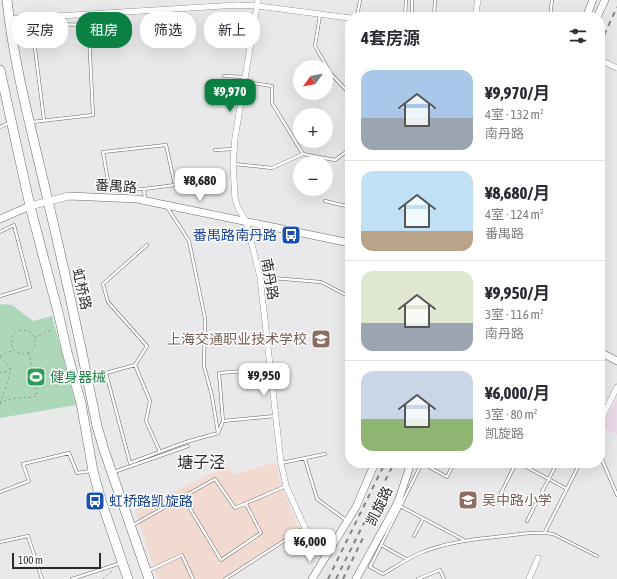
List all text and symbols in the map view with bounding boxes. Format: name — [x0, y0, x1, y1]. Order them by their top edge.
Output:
chip: 买房 — [12, 12, 68, 48]
chip: 租房 — [76, 12, 132, 48]
chip: 筛选 — [140, 12, 196, 48]
chip: 新上 — [204, 12, 260, 48]
icon: filters — [567, 25, 589, 47]
text: 4套房源 — [361, 28, 420, 48]
north arrow — [293, 60, 333, 100]
map controls — [293, 60, 333, 196]
pin: ¥9,970 — [197, 79, 263, 113]
text: ¥9,970/月 — [485, 83, 550, 103]
text: ¥9,970 — [214, 84, 246, 99]
icon: home — [393, 86, 441, 134]
text: 4室 · 132 m² — [485, 107, 544, 122]
button: + — [293, 108, 333, 148]
text: 南丹路 — [485, 126, 524, 141]
button: − — [293, 156, 333, 196]
pin: ¥8,680 — [167, 168, 233, 202]
text: ¥8,680 — [184, 173, 216, 188]
street label: 番禺路 — [94, 177, 138, 195]
text: ¥8,680/月 — [485, 183, 550, 203]
icon: home — [393, 187, 441, 235]
text: 4室 · 124 m² — [485, 207, 544, 222]
bus stop icon: 番禺路南丹路 — [280, 224, 302, 246]
text: 番禺路 — [485, 226, 524, 241]
place label: 番禺路南丹路 — [193, 227, 277, 243]
street label: 南丹路 — [258, 257, 282, 301]
street label: 虹桥路 — [69, 267, 95, 311]
text: ¥9,950/月 — [485, 283, 550, 303]
icon: home — [393, 287, 441, 335]
text: 3室 · 116 m² — [485, 307, 544, 322]
text: 南丹路 — [485, 326, 524, 341]
school or university icon: 上海交通职业技术学校 — [310, 328, 332, 350]
place label: 上海交通职业技术学校 — [167, 331, 307, 347]
pin: ¥9,950 — [231, 363, 297, 397]
sports icon: 健身器械 — [25, 366, 47, 388]
text: ¥9,950 — [248, 368, 280, 383]
place label: 健身器械 — [50, 369, 106, 385]
text: ¥6,000/月 — [485, 383, 550, 403]
icon: home — [393, 387, 441, 435]
text: 3室 · 80 m² — [485, 407, 537, 422]
text: 凯旋路 — [485, 426, 524, 441]
district label: 塘子泾 — [177, 453, 225, 471]
street label: 凯旋路 — [363, 484, 395, 528]
school or university icon: 吴中路小学 — [457, 489, 479, 511]
bus stop icon: 虹桥路凯旋路 — [84, 490, 106, 512]
place label: 吴中路小学 — [482, 492, 552, 508]
place label: 虹桥路凯旋路 — [109, 493, 193, 509]
pin: ¥6,000 — [277, 529, 343, 563]
text: ¥6,000 — [294, 534, 326, 549]
scale bar — [12, 551, 101, 570]
text: 100 m — [18, 554, 43, 566]

